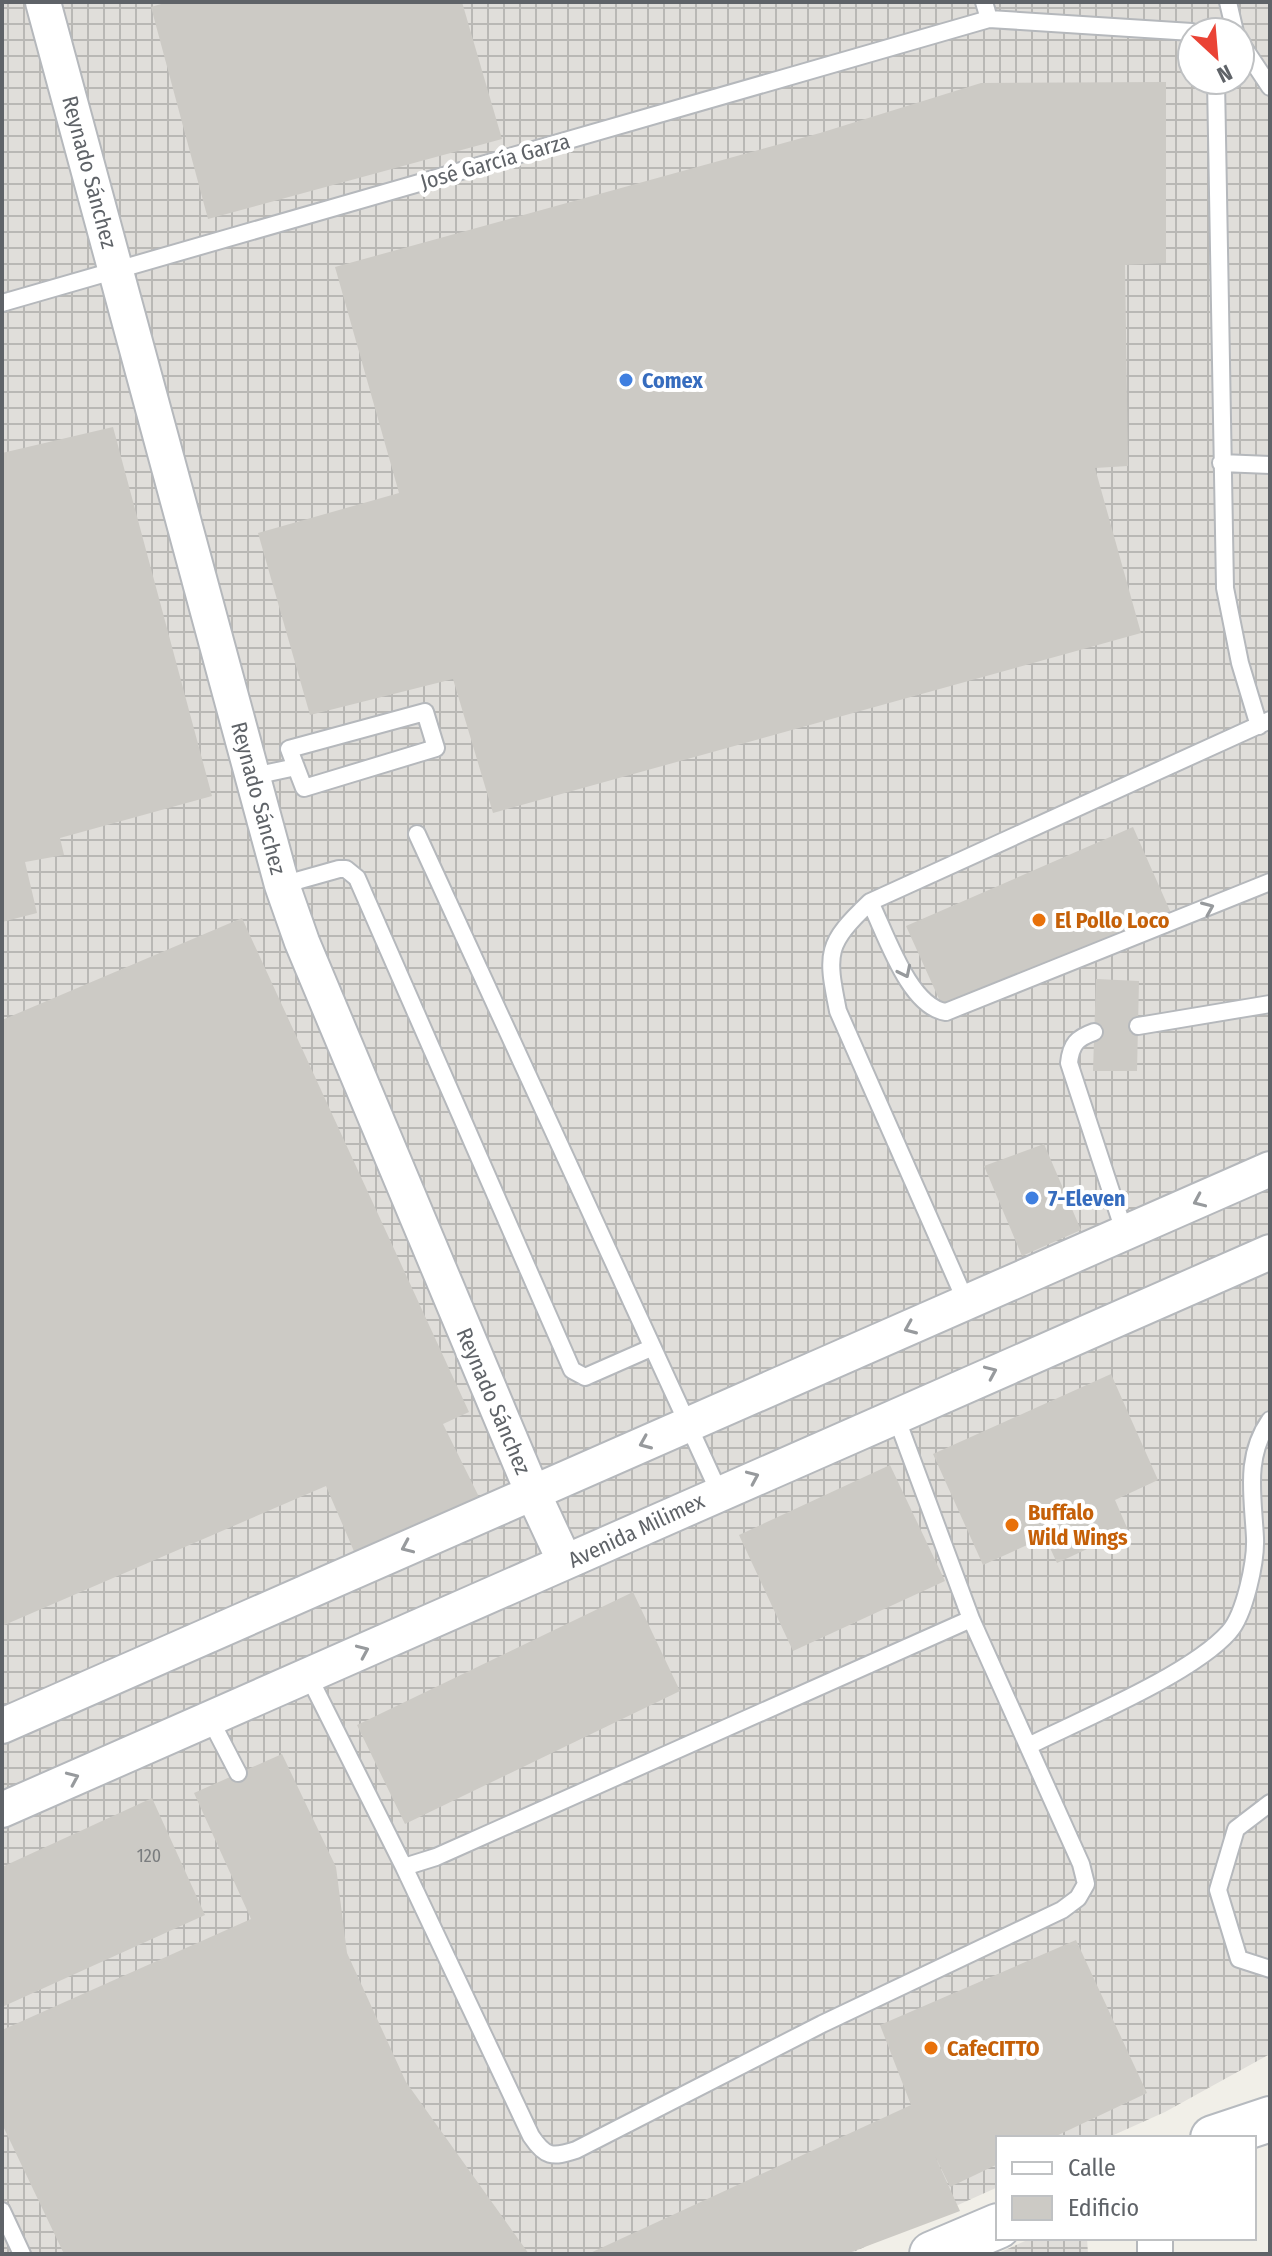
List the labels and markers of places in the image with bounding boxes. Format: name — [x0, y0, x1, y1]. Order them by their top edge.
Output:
place label: Comex — [642, 367, 703, 394]
marker: Comex — [617, 371, 635, 389]
place label: El Pollo Loco — [1055, 907, 1170, 934]
marker: El Pollo Loco — [1030, 911, 1048, 929]
place label: 7-Eleven — [1048, 1185, 1126, 1212]
marker: 7-Eleven — [1023, 1189, 1041, 1207]
place label: Buffalo Wild Wings — [1028, 1499, 1128, 1551]
marker: Buffalo Wild Wings — [1003, 1516, 1021, 1534]
place label: CafeCITTO — [947, 2035, 1040, 2062]
marker: CafeCITTO — [922, 2039, 940, 2057]

